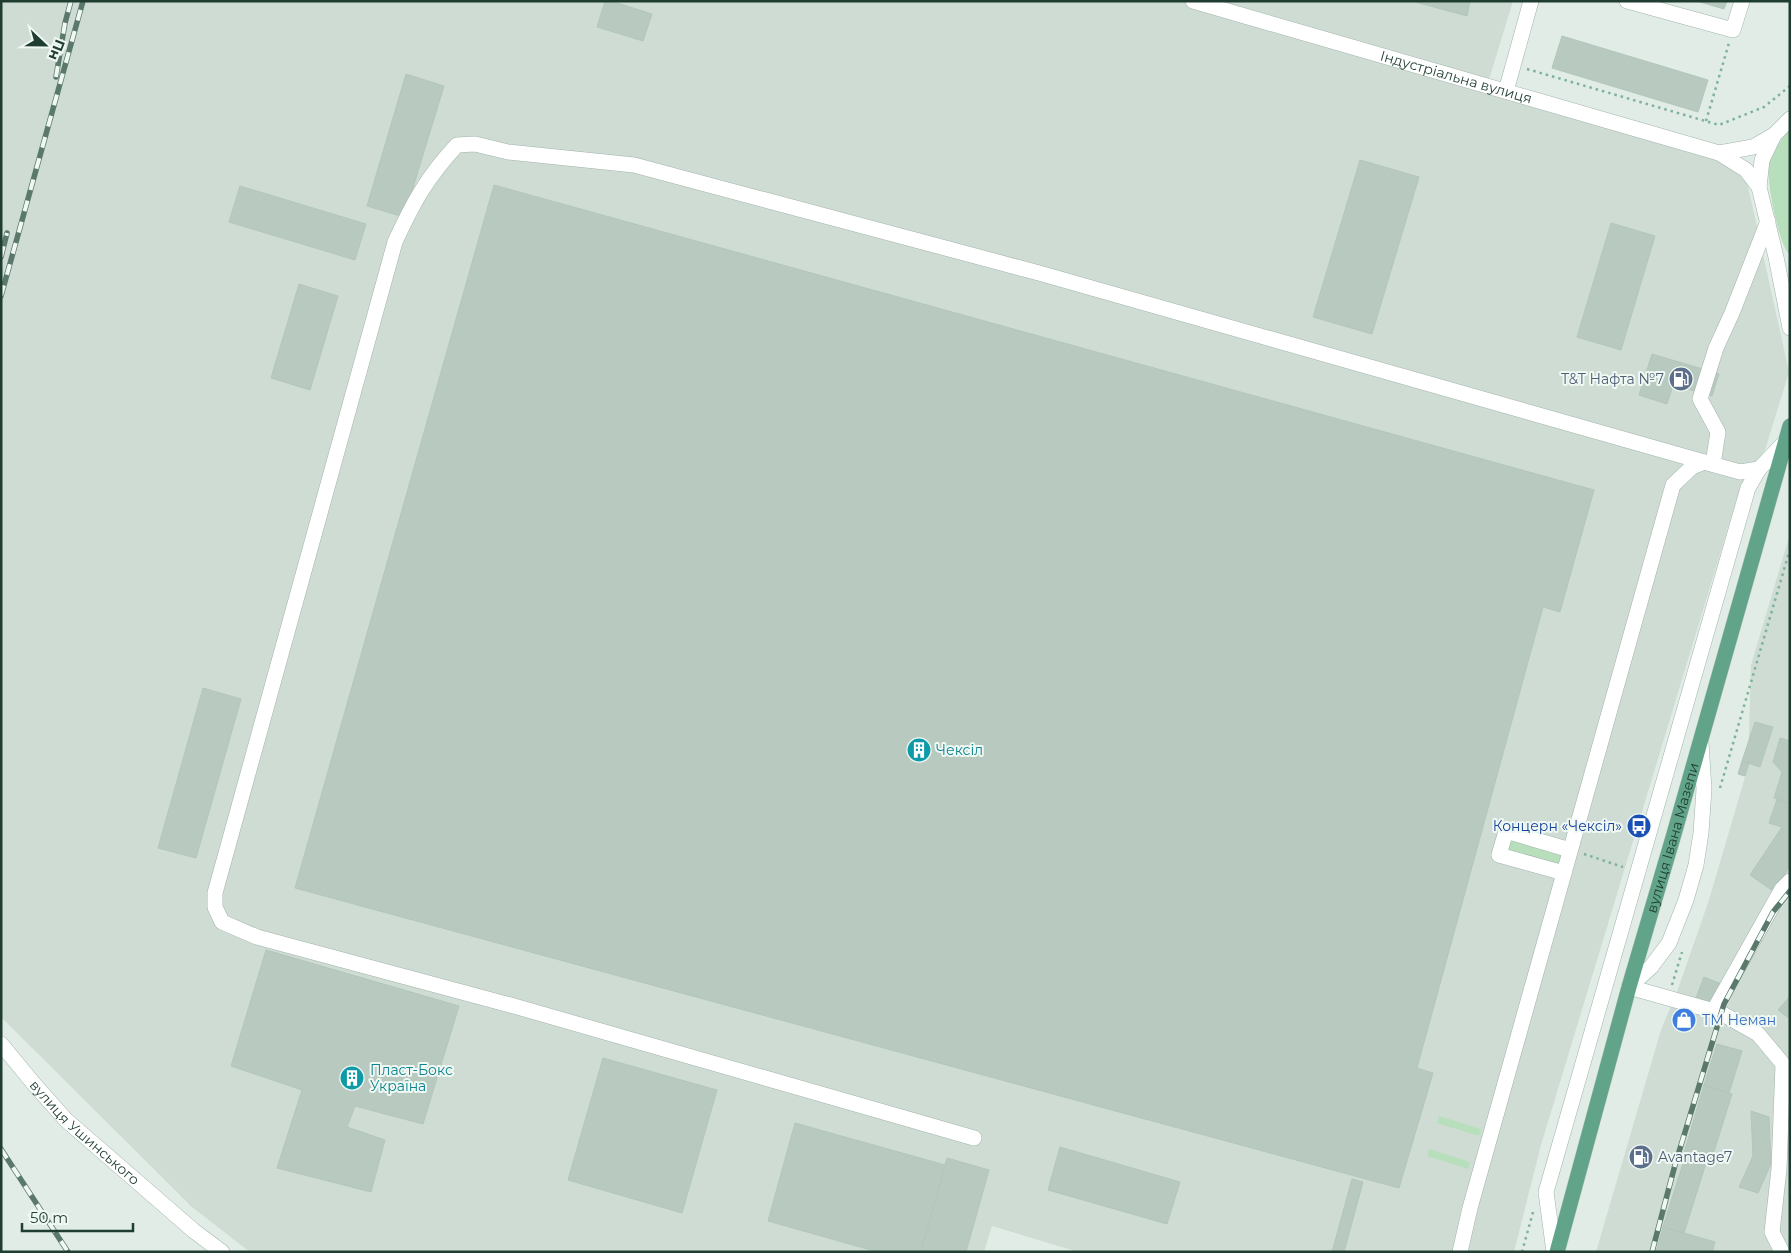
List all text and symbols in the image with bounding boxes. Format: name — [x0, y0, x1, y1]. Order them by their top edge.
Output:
north arrow — [20, 20, 70, 70]
text: Пн — [45, 37, 69, 63]
street label: Індустріальна вулиця — [1378, 47, 1534, 108]
fuel station icon: Т&Т Нафта №7 — [1668, 366, 1694, 392]
place label: Т&Т Нафта №7 — [1561, 370, 1664, 388]
building icon: Чексіл — [906, 737, 932, 763]
place label: Чексіл — [936, 741, 983, 759]
street label: вулиця Івана Мазепи — [1642, 761, 1703, 915]
bus stop icon: Концерн «Чексіл» — [1626, 813, 1652, 839]
place label: Концерн «Чексіл» — [1493, 817, 1622, 835]
shop icon: ТМ Неман — [1671, 1007, 1697, 1033]
place label: ТМ Неман — [1702, 1011, 1776, 1029]
place label: Пласт-Бокс Україна — [370, 1061, 453, 1095]
building icon: Пласт-Бокс Україна — [339, 1065, 365, 1091]
street label: вулиця Ушинського — [26, 1076, 143, 1189]
fuel station icon: Avantage7 — [1628, 1144, 1654, 1170]
place label: Avantage7 — [1658, 1148, 1732, 1166]
scale bar — [22, 1200, 134, 1232]
text: 50 m — [30, 1208, 68, 1227]

